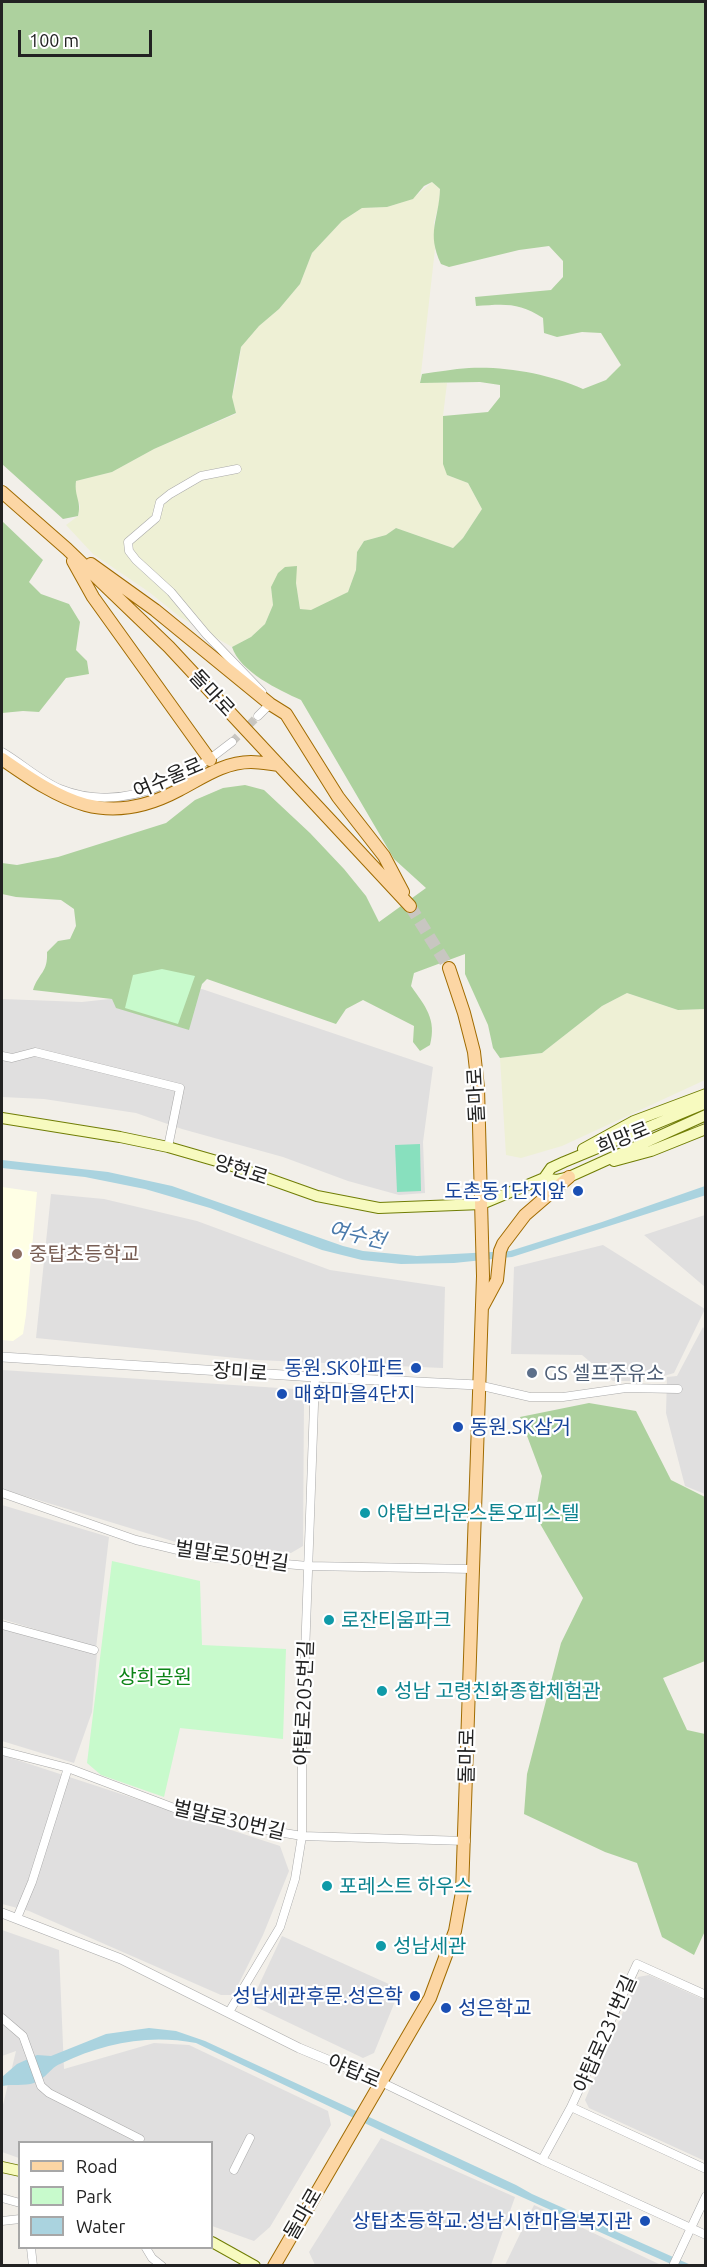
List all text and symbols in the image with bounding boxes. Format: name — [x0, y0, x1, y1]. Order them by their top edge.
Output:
scale bar — [21, 18, 154, 56]
text: 100 m — [29, 30, 79, 50]
street label: 돌마로 — [184, 665, 240, 721]
street label: 여수울로 — [129, 753, 207, 803]
street label: 돌마로 — [463, 1067, 489, 1123]
street label: 희망로 — [593, 1117, 653, 1159]
street label: 양현로 — [211, 1150, 271, 1190]
place label: 도촌동1단지앞 — [444, 1179, 566, 1203]
marker: 도촌동1단지앞 — [571, 1184, 585, 1198]
water label: 여수천 — [326, 1216, 388, 1254]
place label: 중탑초등학교 — [29, 1242, 139, 1266]
marker: 중탑초등학교 — [10, 1247, 24, 1261]
place label: 동원.SK아파트 — [284, 1356, 404, 1380]
street label: 장미로 — [212, 1358, 268, 1386]
marker: 동원.SK아파트 — [409, 1361, 423, 1375]
place label: GS 셀프주유소 — [544, 1361, 664, 1385]
marker: GS 셀프주유소 — [525, 1366, 539, 1380]
place label: 매화마을4단지 — [294, 1382, 416, 1406]
marker: 매화마을4단지 — [275, 1387, 289, 1401]
place label: 동원.SK삼거 — [470, 1415, 571, 1439]
marker: 동원.SK삼거 — [451, 1420, 465, 1434]
place label: 야탑브라운스톤오피스텔 — [377, 1501, 579, 1525]
marker: 야탑브라운스톤오피스텔 — [358, 1506, 372, 1520]
street label: 벌말로50번길 — [174, 1536, 290, 1576]
place label: 로잔티움파크 — [341, 1608, 451, 1632]
marker: 로잔티움파크 — [322, 1613, 336, 1627]
street label: 야탑로205번길 — [290, 1640, 318, 1766]
park label: 상희공원 — [118, 1665, 192, 1689]
place label: 성남 고령친화종합체험관 — [394, 1679, 601, 1703]
marker: 성남 고령친화종합체험관 — [375, 1684, 389, 1698]
street label: 돌마로 — [455, 1728, 479, 1784]
street label: 벌말로30번길 — [170, 1795, 288, 1845]
place label: 포레스트 하우스 — [339, 1874, 472, 1898]
marker: 포레스트 하우스 — [320, 1879, 334, 1893]
place label: 성남세관 — [393, 1934, 467, 1958]
marker: 성남세관 — [374, 1939, 388, 1953]
street label: 야탑로231번길 — [568, 1972, 642, 2096]
place label: 성남세관후문.성은학 — [232, 1984, 403, 2008]
marker: 성남세관후문.성은학 — [408, 1989, 422, 2003]
place label: 성은학교 — [458, 1996, 532, 2020]
marker: 성은학교 — [439, 2001, 453, 2015]
street label: 야탑로 — [324, 2049, 384, 2093]
legend — [18, 2141, 213, 2249]
text: Road — [76, 2156, 118, 2176]
street label: 돌마로 — [279, 2184, 327, 2244]
text: Park — [76, 2186, 112, 2206]
place label: 상탑초등학교.성남시한마음복지관 — [352, 2209, 633, 2233]
marker: 상탑초등학교.성남시한마음복지관 — [638, 2214, 652, 2228]
text: Water — [76, 2216, 125, 2236]

